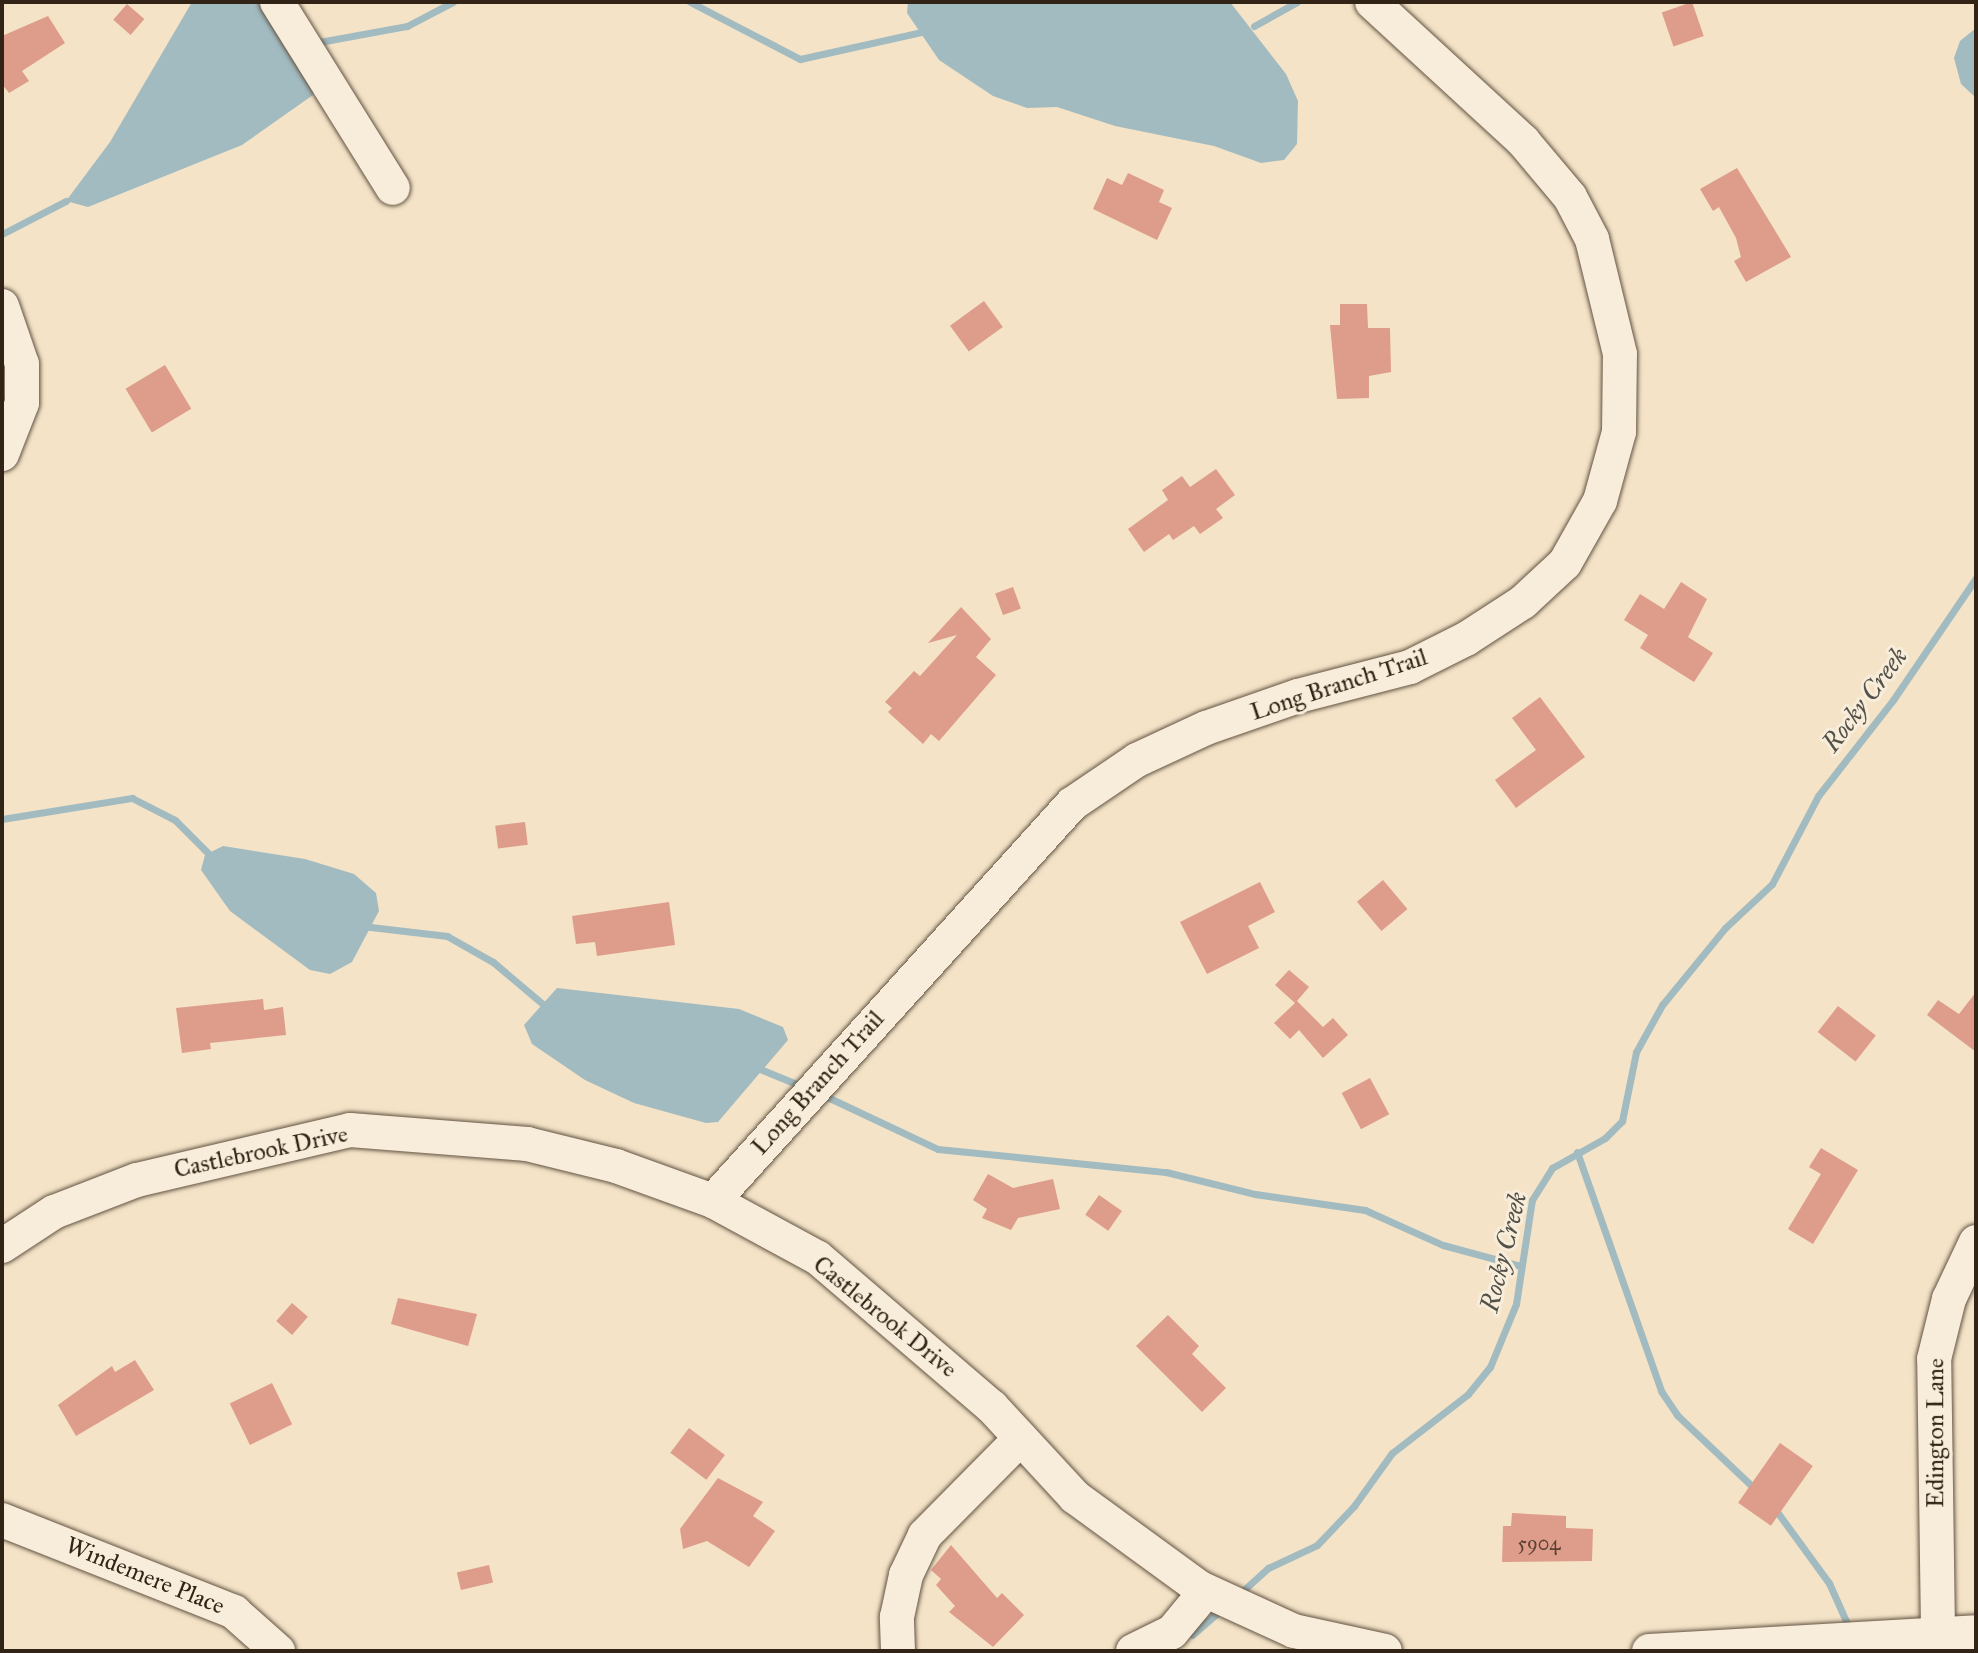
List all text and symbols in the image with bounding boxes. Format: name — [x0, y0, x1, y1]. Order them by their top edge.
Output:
water label: Rocky Creek — [1816, 642, 1914, 758]
street label: Long Branch Trail — [1247, 643, 1431, 727]
street label: Long Branch Trail — [746, 1005, 890, 1161]
street label: Castlebrook Drive — [172, 1120, 350, 1184]
water label: Rocky Creek — [1474, 1189, 1534, 1315]
street label: Castlebrook Drive — [807, 1250, 963, 1384]
street label: Edington Lane — [1922, 1358, 1950, 1508]
street label: Windemere Place — [61, 1531, 229, 1621]
house number: 5904 — [1518, 1531, 1560, 1555]

